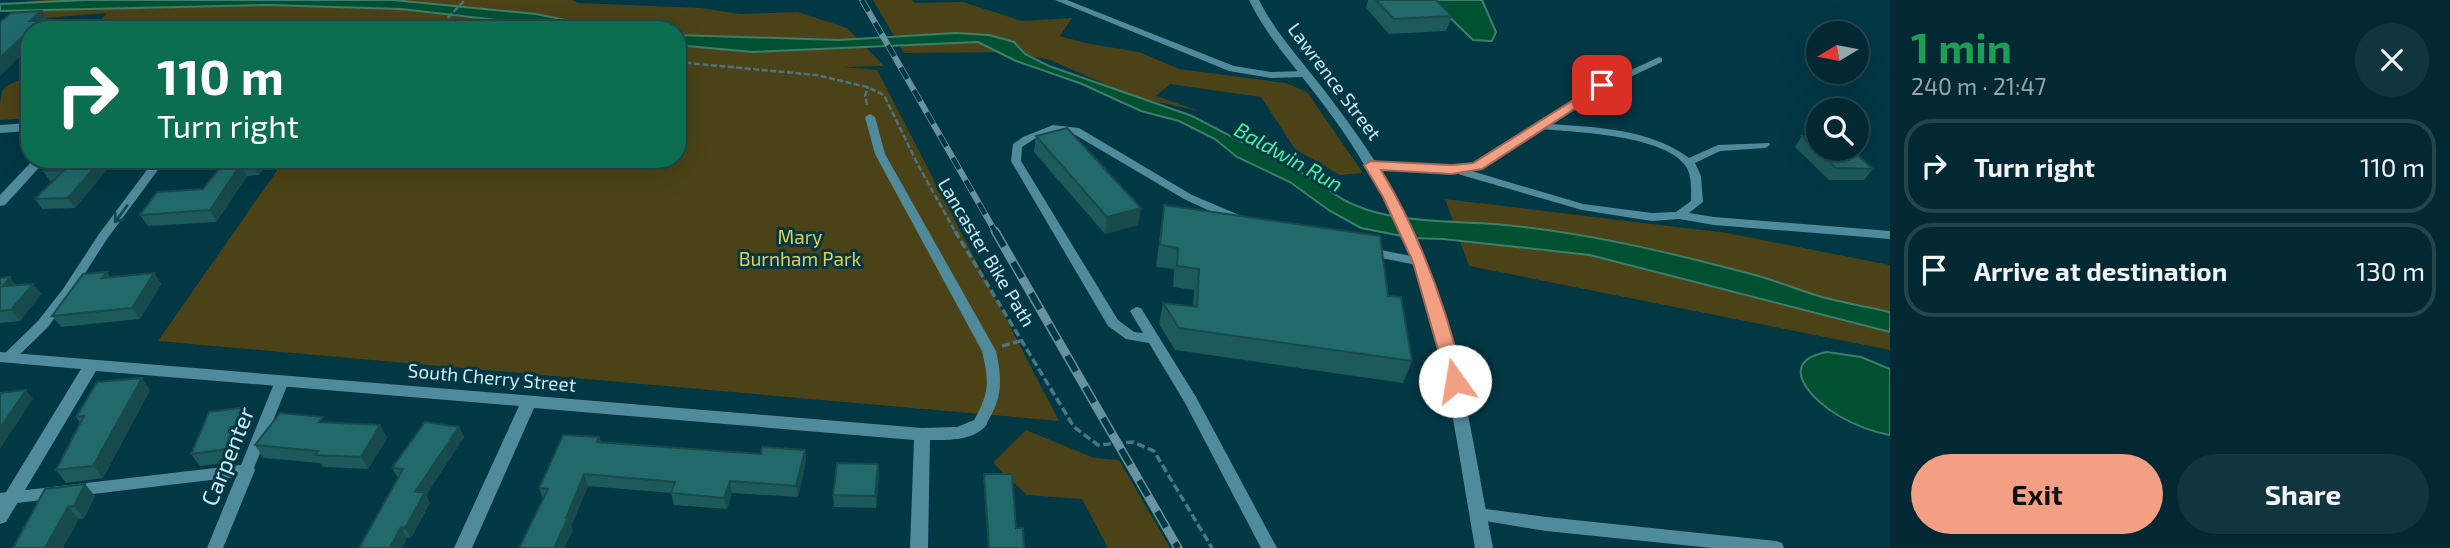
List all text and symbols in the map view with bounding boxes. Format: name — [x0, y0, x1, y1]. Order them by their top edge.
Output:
street label: Lawrence Street — [1283, 18, 1387, 144]
north arrow — [1806, 21, 1869, 84]
map controls — [1806, 21, 1869, 161]
text: 1 min — [1911, 21, 2012, 71]
button: close — [2355, 23, 2429, 97]
text: 110 m — [157, 46, 284, 105]
icon: right — [42, 49, 133, 140]
pin — [1572, 55, 1632, 115]
icon: arrive — [1583, 66, 1621, 104]
text: 240 m · 21:47 — [1911, 72, 2046, 100]
button: search — [1806, 98, 1869, 161]
text: Turn right — [157, 106, 299, 144]
water label: Baldwin Run — [1230, 116, 1348, 196]
icon: right — [1915, 147, 1953, 185]
text: Turn right — [1974, 151, 2095, 182]
text: 110 m — [2360, 151, 2425, 182]
street label: Lancaster Bike Path — [933, 173, 1041, 331]
one-way arrow — [113, 204, 128, 223]
park label: Mary Burnham Park — [739, 225, 862, 270]
icon: arrive — [1915, 251, 1953, 289]
text: Arrive at destination — [1974, 255, 2227, 286]
text: 130 m — [2356, 255, 2425, 286]
position arrow — [1418, 344, 1492, 418]
street label: South Cherry Street — [407, 358, 577, 396]
street label: Carpenter — [194, 402, 260, 510]
button: Exit — [1911, 454, 2163, 534]
button: Share — [2177, 454, 2429, 534]

